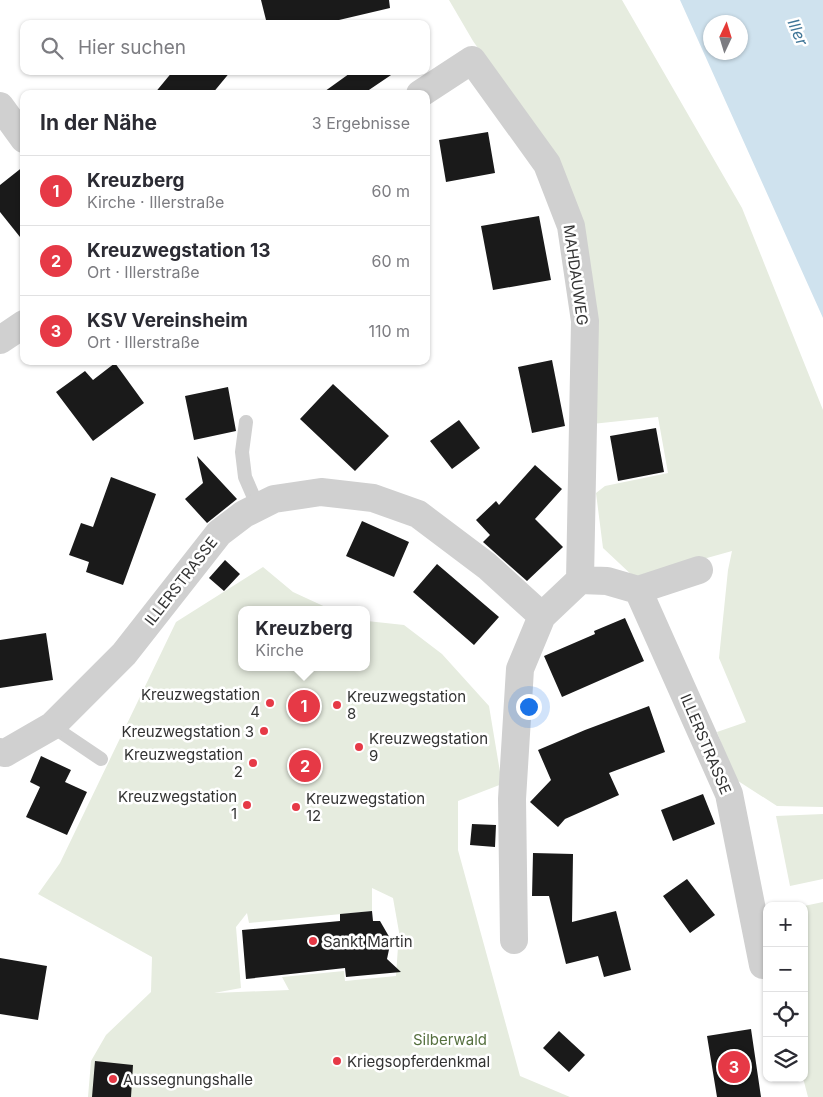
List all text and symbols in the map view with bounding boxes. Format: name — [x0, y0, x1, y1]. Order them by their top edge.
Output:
north arrow — [703, 15, 748, 60]
water label: Iller — [783, 16, 813, 49]
search box — [20, 20, 430, 75]
icon: search — [38, 34, 66, 62]
text: Hier suchen — [78, 36, 186, 59]
text: In der Nähe — [40, 110, 157, 135]
text: 3 Ergebnisse — [312, 113, 410, 133]
text: Kreuzberg — [87, 169, 185, 192]
text: 1 — [53, 181, 59, 201]
text: 60 m — [371, 181, 410, 201]
text: Kirche · Illerstraße — [87, 192, 224, 212]
street label: MAHDAUWEG — [560, 223, 592, 327]
text: Kreuzwegstation 13 — [87, 239, 270, 262]
text: 2 — [51, 251, 61, 271]
text: 60 m — [371, 251, 410, 271]
text: Ort · Illerstraße — [87, 262, 200, 282]
text: KSV Vereinsheim — [87, 309, 248, 332]
text: 3 — [51, 321, 61, 341]
text: 110 m — [368, 321, 410, 341]
text: Ort · Illerstraße — [87, 332, 200, 352]
street label: ILLERSTRASSE — [141, 533, 221, 629]
popup — [238, 606, 370, 671]
text: Kreuzberg — [255, 617, 353, 640]
text: Kirche — [255, 640, 304, 660]
place label: Kreuzwegstation 4 — [141, 685, 260, 721]
pin: 1 — [288, 687, 320, 725]
place label: Kreuzwegstation 8 — [347, 687, 466, 723]
street label: ILLERSTRASSE — [676, 691, 736, 797]
your location — [516, 694, 542, 720]
marker: Kreuzwegstation 4 — [264, 697, 276, 709]
marker: Kreuzwegstation 8 — [331, 699, 343, 711]
place label: Kreuzwegstation 3 — [121, 722, 254, 741]
marker: Kreuzwegstation 3 — [258, 725, 270, 737]
place label: Kreuzwegstation 9 — [369, 729, 488, 765]
marker: Kreuzwegstation 9 — [353, 741, 365, 753]
place label: Kreuzwegstation 2 — [124, 745, 243, 781]
pin: 2 — [289, 747, 321, 785]
marker: Kreuzwegstation 2 — [247, 757, 259, 769]
place label: Kreuzwegstation 1 — [118, 787, 237, 823]
place label: Kreuzwegstation 12 — [306, 789, 425, 825]
marker: Kreuzwegstation 1 — [241, 799, 253, 811]
marker: Kreuzwegstation 12 — [290, 801, 302, 813]
map controls — [763, 902, 808, 1082]
button: + — [763, 902, 808, 947]
place label: Sankt Martin — [323, 932, 413, 951]
marker: Sankt Martin — [307, 935, 319, 947]
button: − — [763, 947, 808, 992]
button: locate — [763, 992, 808, 1037]
park label: Silberwald — [413, 1030, 487, 1049]
button: layers — [763, 1037, 808, 1082]
pin: 3 — [718, 1048, 750, 1086]
place label: Kriegsopferdenkmal — [347, 1052, 490, 1071]
marker: Kriegsopferdenkmal — [331, 1055, 343, 1067]
place label: Aussegnungshalle — [123, 1070, 253, 1089]
marker: Aussegnungshalle — [107, 1073, 119, 1085]

